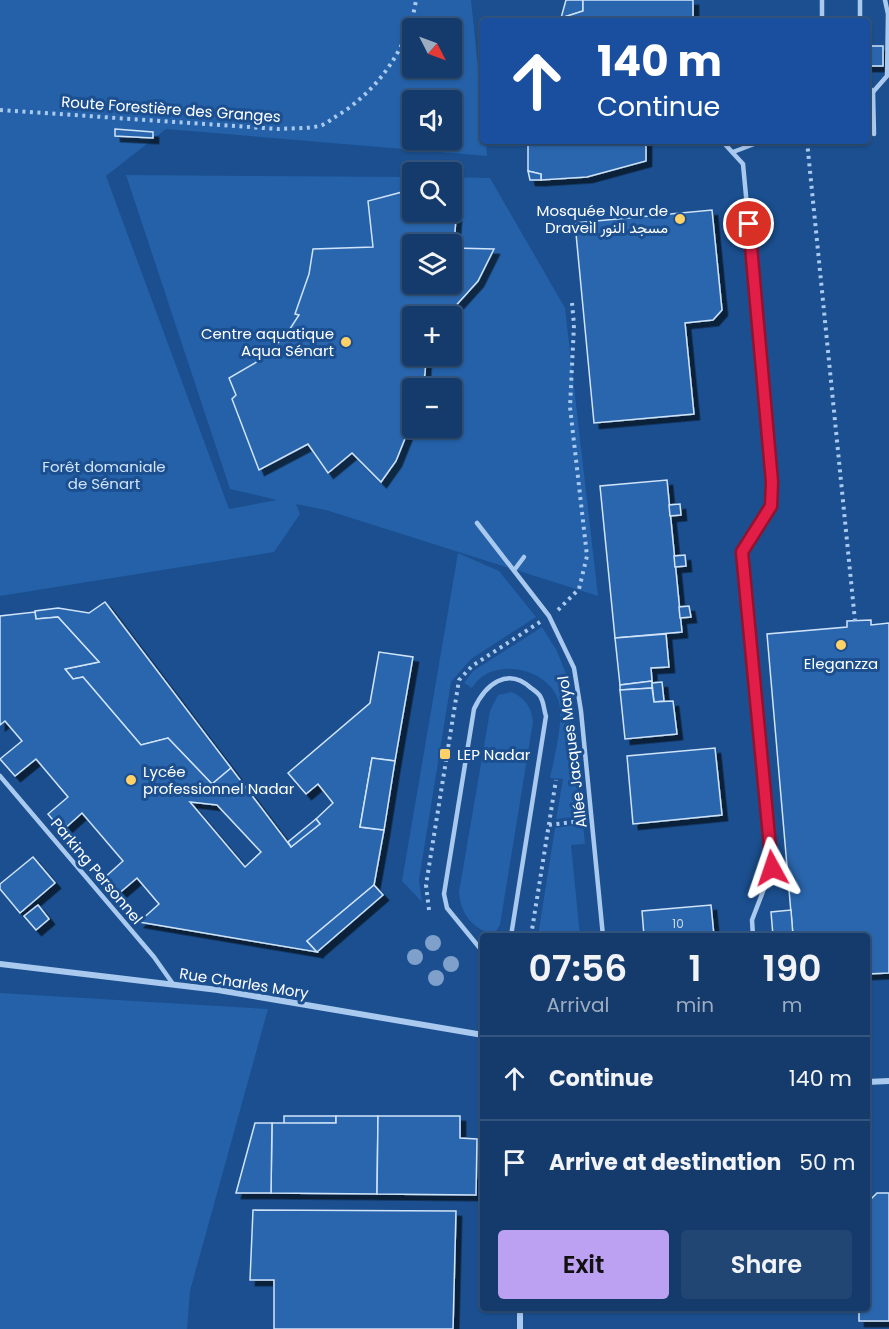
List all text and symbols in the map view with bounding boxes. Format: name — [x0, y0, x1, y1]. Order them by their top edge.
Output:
north arrow — [402, 18, 462, 78]
map controls — [402, 18, 462, 438]
text: 140 m — [597, 32, 722, 91]
icon: ahead — [498, 42, 576, 120]
text: Continue — [597, 88, 720, 125]
button: sound — [402, 90, 462, 150]
street label: Route Forestière des Granges — [61, 91, 282, 127]
button: search — [402, 162, 462, 222]
pin — [723, 198, 774, 249]
place label: Mosquée Nour de Draveil مسجد النور — [537, 200, 668, 238]
icon: arrive — [732, 207, 765, 240]
marker: Mosquée Nour de Draveil مسجد النور — [673, 212, 687, 226]
button: layers — [402, 234, 462, 294]
button: + — [402, 306, 462, 366]
place label: Centre aquatique Aqua Sénart — [201, 323, 334, 361]
marker: Centre aquatique Aqua Sénart — [339, 335, 353, 349]
button: − — [402, 378, 462, 438]
park label: Forêt domaniale de Sénart — [42, 456, 166, 494]
marker: Eleganzza — [834, 638, 848, 652]
place label: Eleganzza — [804, 653, 878, 674]
street label: Allée Jacques Mayol — [552, 675, 592, 829]
place label: LEP Nadar — [457, 744, 531, 765]
marker: LEP Nadar — [438, 747, 452, 761]
place label: Lycée professionnel Nadar — [143, 761, 295, 799]
marker: Lycée professionnel Nadar — [124, 773, 138, 787]
street label: Parking Personnel — [46, 813, 148, 929]
position arrow — [740, 836, 804, 900]
house number: 10 — [672, 915, 684, 932]
text: 07:56 — [529, 943, 627, 994]
text: 1 — [688, 943, 701, 994]
text: 190 — [763, 943, 821, 994]
street label: Rue Charles Mory — [178, 962, 311, 1004]
text: Arrival — [546, 991, 609, 1019]
text: min — [676, 991, 714, 1019]
text: m — [782, 991, 802, 1019]
icon: ahead — [498, 1062, 531, 1095]
text: Continue — [549, 1063, 653, 1094]
text: 140 m — [789, 1063, 852, 1094]
icon: arrive — [498, 1146, 531, 1179]
text: Arrive at destination — [549, 1147, 781, 1178]
text: 50 m — [799, 1147, 855, 1178]
button: Exit — [498, 1230, 669, 1299]
button: Share — [681, 1230, 852, 1299]

